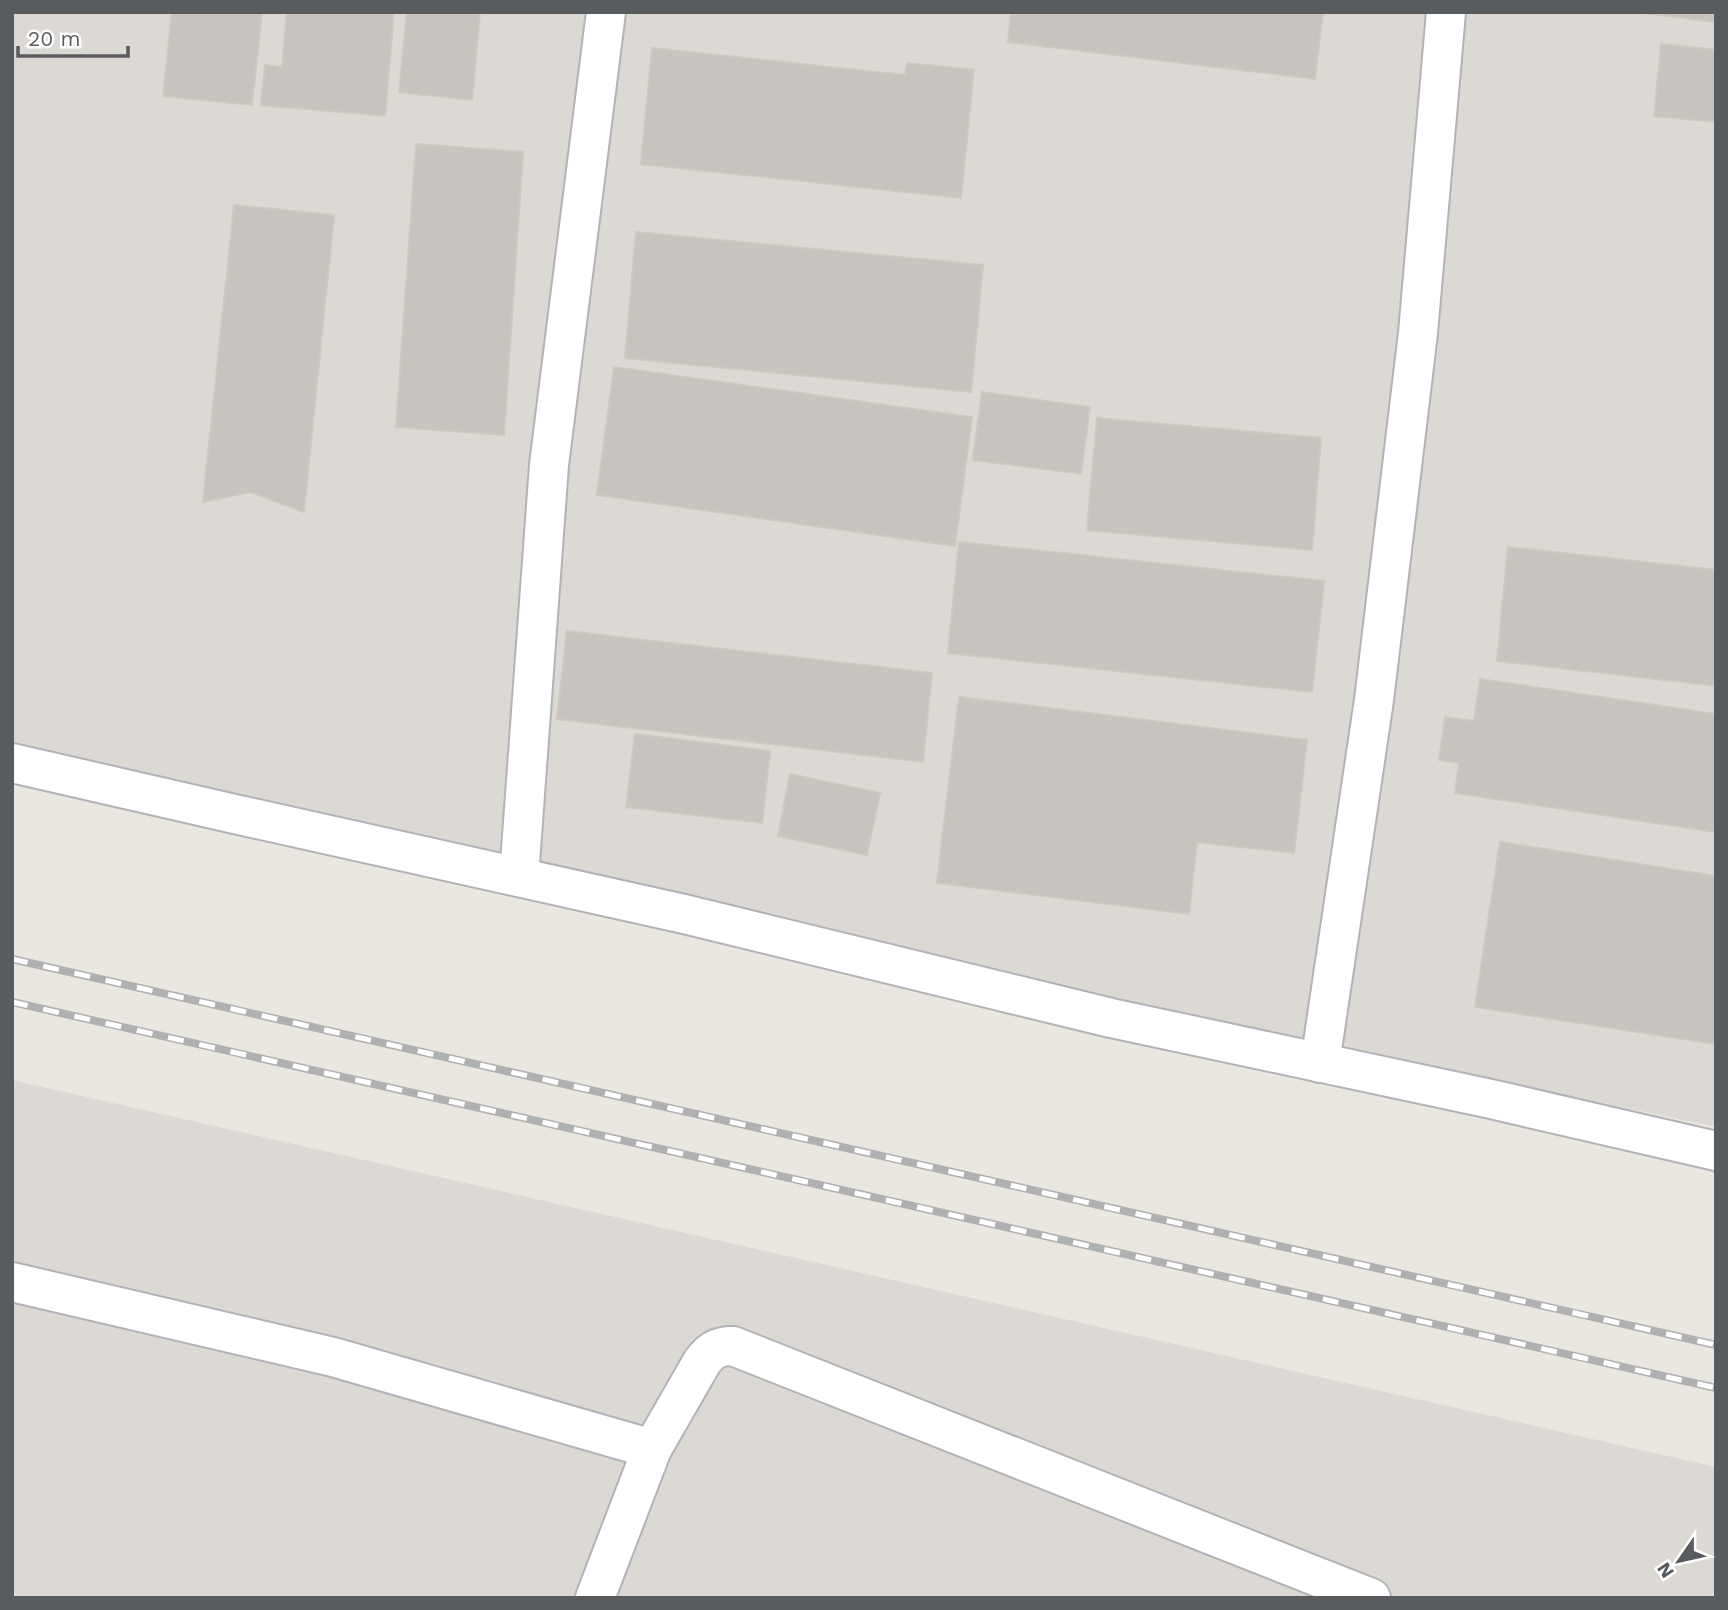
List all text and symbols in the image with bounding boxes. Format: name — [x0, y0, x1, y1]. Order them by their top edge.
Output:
scale bar — [18, 14, 128, 58]
text: 20 m — [28, 26, 80, 51]
north arrow — [1644, 1526, 1714, 1596]
text: N — [1652, 1558, 1679, 1582]

